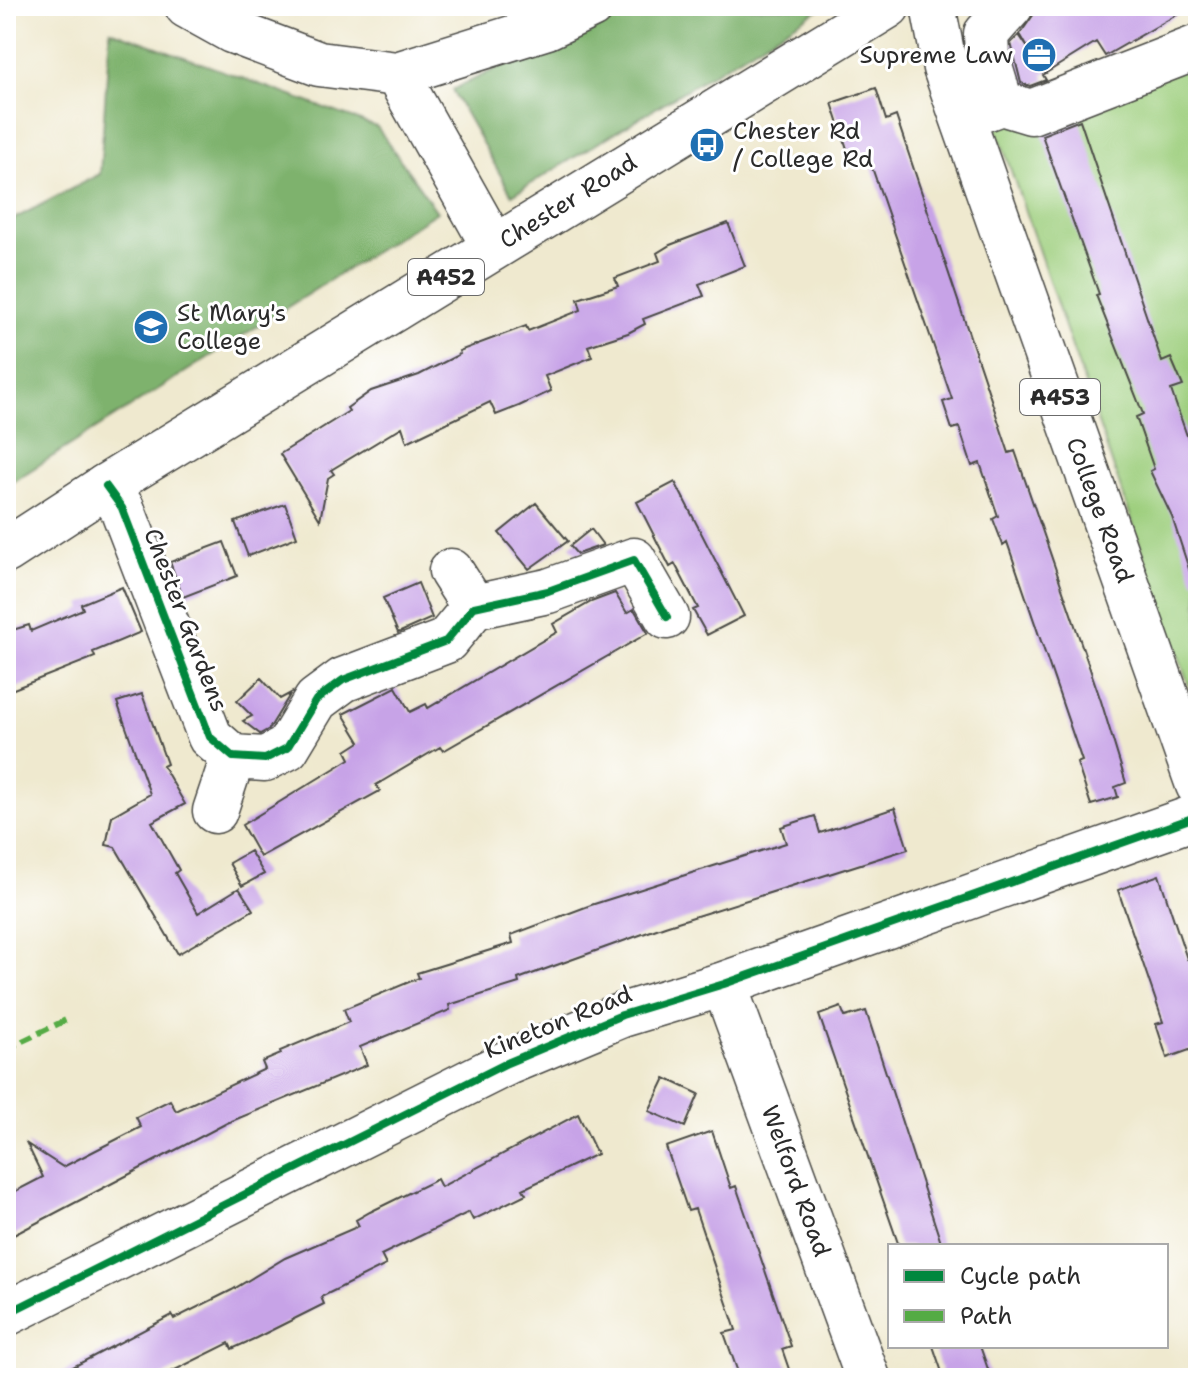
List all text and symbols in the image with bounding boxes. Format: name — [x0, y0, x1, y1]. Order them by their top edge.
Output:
office icon: Supreme Law — [1020, 36, 1058, 74]
place label: Supreme Law — [859, 39, 1013, 71]
place label: Chester Rd / College Rd — [733, 115, 873, 175]
bus stop icon: Chester Rd / College Rd — [688, 126, 726, 164]
street label: Chester Road — [493, 146, 643, 256]
road number: A452 — [408, 259, 484, 295]
place label: St Mary's College — [177, 297, 286, 357]
school or university icon: St Mary's College — [132, 308, 170, 346]
road number: A453 — [1020, 379, 1100, 415]
street label: College Road — [1059, 433, 1141, 587]
street label: Chester Gardens — [136, 524, 236, 716]
street label: Kineton Road — [479, 978, 637, 1066]
street label: Welford Road — [754, 1101, 838, 1261]
legend — [888, 1244, 1168, 1348]
text: Cycle path — [960, 1260, 1081, 1292]
text: Path — [960, 1300, 1012, 1332]

